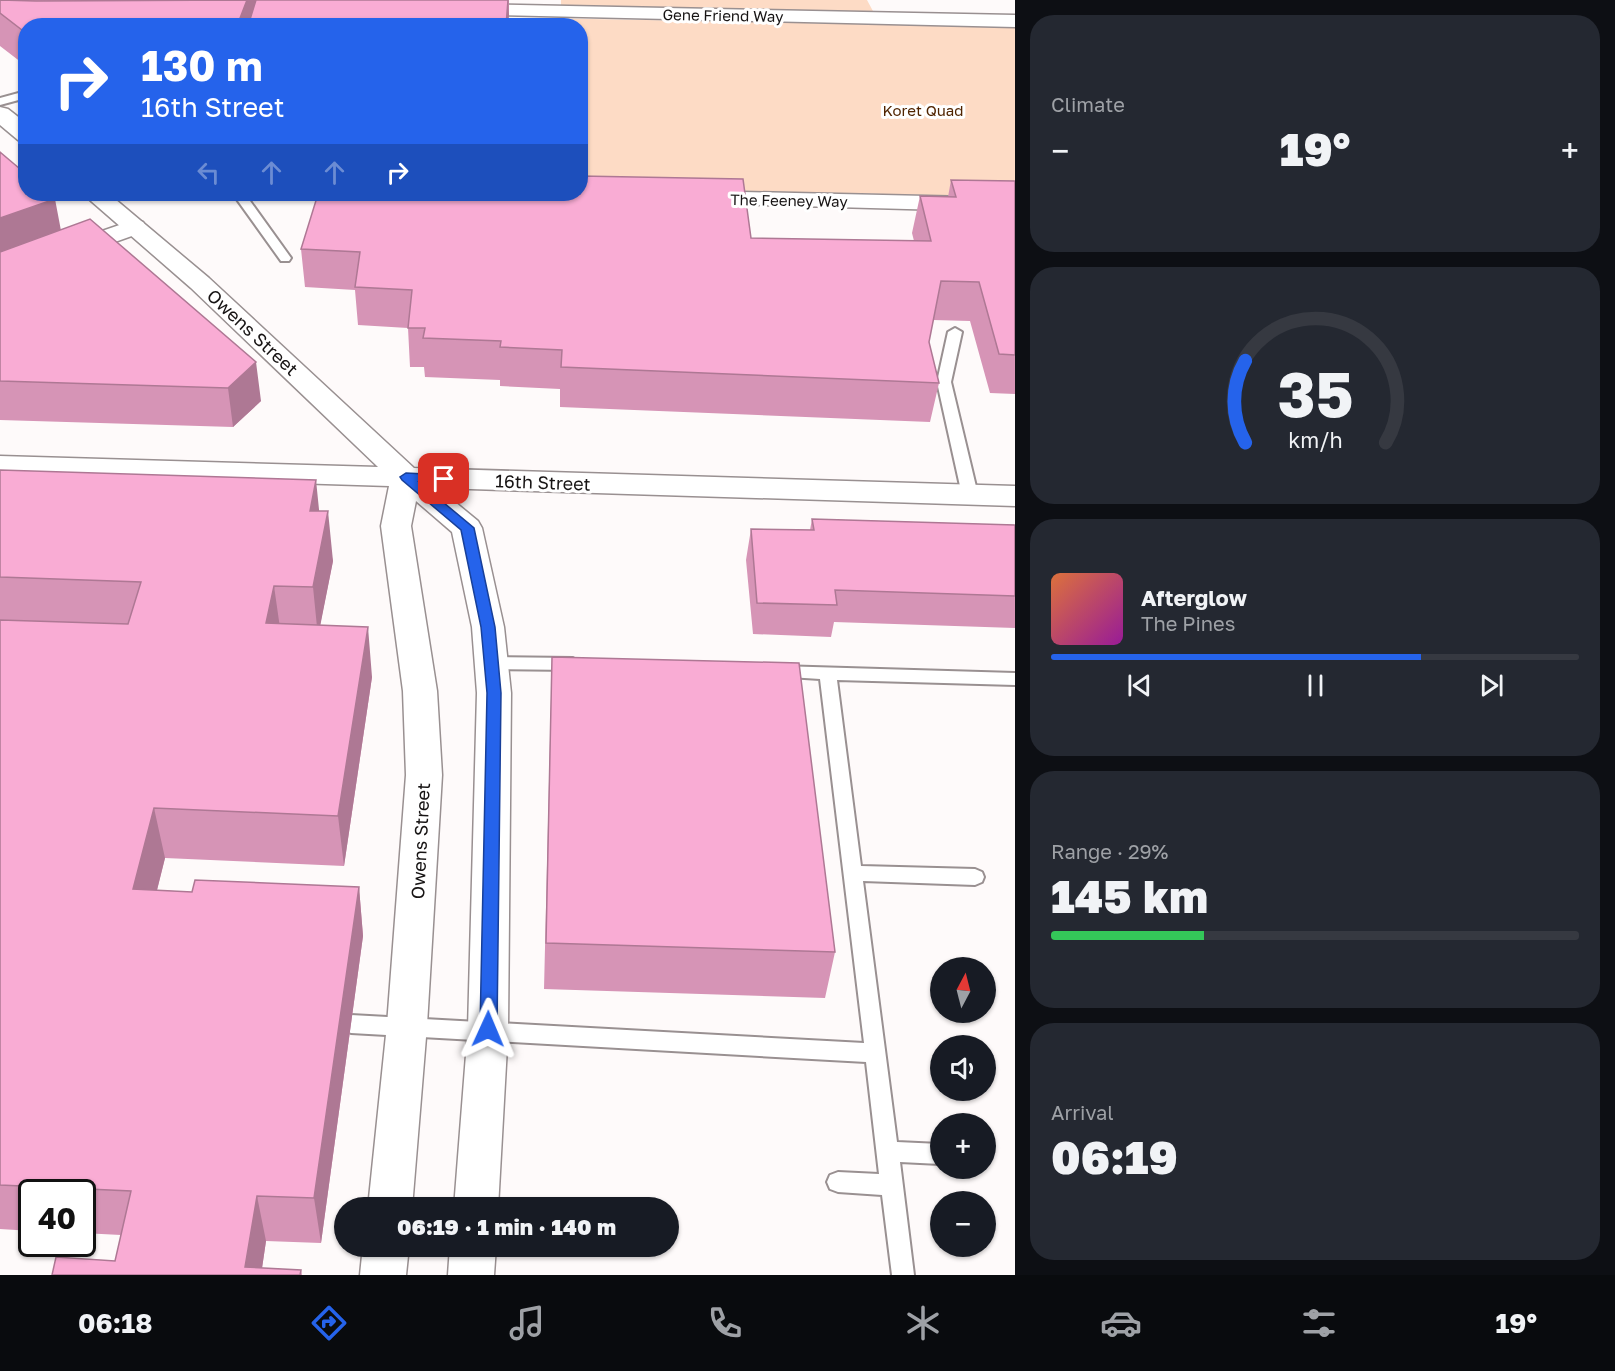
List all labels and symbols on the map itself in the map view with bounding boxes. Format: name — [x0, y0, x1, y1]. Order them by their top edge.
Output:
street label: Gene Friend Way — [662, 5, 784, 25]
park label: Koret Quad — [882, 101, 964, 119]
street label: The Feeney Way — [730, 190, 848, 210]
street label: Owens Street — [203, 284, 303, 380]
pin — [418, 453, 469, 504]
street label: 16th Street — [495, 469, 591, 495]
street label: Owens Street — [406, 782, 434, 900]
north arrow — [930, 957, 996, 1023]
position arrow — [456, 997, 520, 1061]
speed limit sign: 40 — [18, 1179, 96, 1257]

